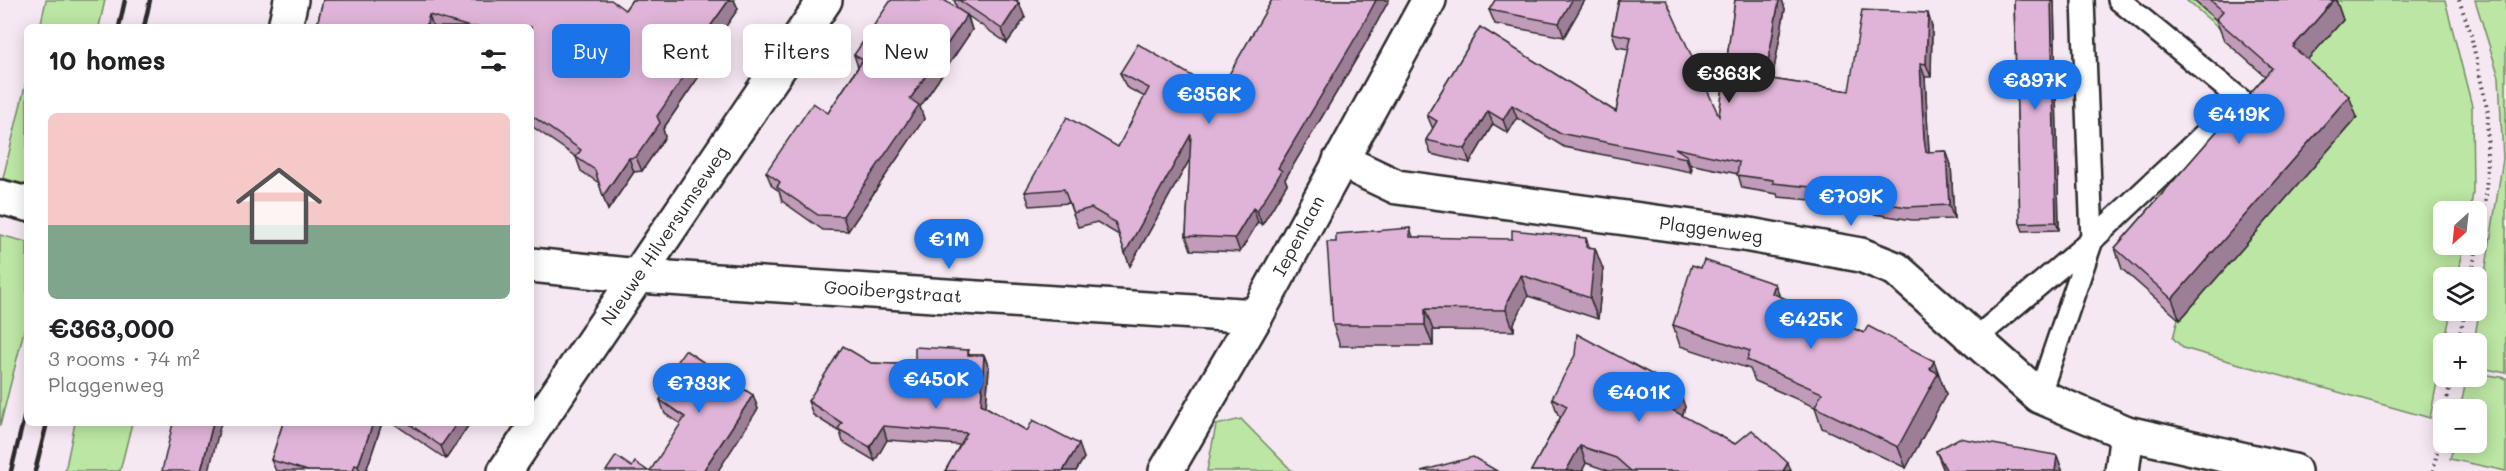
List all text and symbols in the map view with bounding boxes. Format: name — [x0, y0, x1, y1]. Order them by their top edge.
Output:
chip: Buy — [552, 24, 630, 78]
chip: Rent — [642, 24, 731, 78]
chip: Filters — [743, 24, 851, 78]
chip: New — [863, 24, 950, 78]
text: 10 homes — [48, 43, 166, 77]
icon: filters — [477, 44, 510, 77]
pin: €363K — [1687, 53, 1771, 104]
text: €363K — [1696, 59, 1762, 85]
pin: €897K — [1993, 60, 2077, 111]
text: €897K — [2003, 66, 2067, 92]
pin: €356K — [1167, 74, 1251, 125]
text: €356K — [1176, 80, 1242, 106]
pin: €419K — [2197, 94, 2281, 145]
text: €419K — [2208, 100, 2270, 126]
street label: Nieuwe Hilversumseweg — [595, 141, 733, 330]
icon: home — [225, 152, 333, 260]
pin: €709K — [1809, 176, 1893, 227]
text: €709K — [1818, 182, 1884, 208]
street label: Iepenlaan — [1267, 191, 1329, 280]
north arrow — [2433, 201, 2487, 255]
map controls — [2433, 201, 2487, 453]
street label: Plaggenweg — [1658, 210, 1764, 248]
pin: €1M — [920, 219, 978, 270]
text: €1M — [928, 225, 970, 251]
button: layers — [2433, 267, 2487, 321]
street label: Gooibergstraat — [823, 274, 963, 308]
pin: €425K — [1769, 299, 1853, 350]
text: €425K — [1779, 305, 1843, 331]
text: €363,000 — [48, 311, 174, 345]
button: + — [2433, 333, 2487, 387]
text: 3 rooms · 74 m² — [48, 345, 200, 371]
pin: €450K — [894, 359, 978, 410]
pin: €733K — [657, 363, 741, 414]
text: €450K — [903, 365, 969, 391]
text: €733K — [667, 369, 731, 395]
text: Plaggenweg — [48, 371, 164, 397]
pin: €401K — [1597, 372, 1681, 423]
text: €401K — [1607, 378, 1671, 404]
button: − — [2433, 399, 2487, 453]

